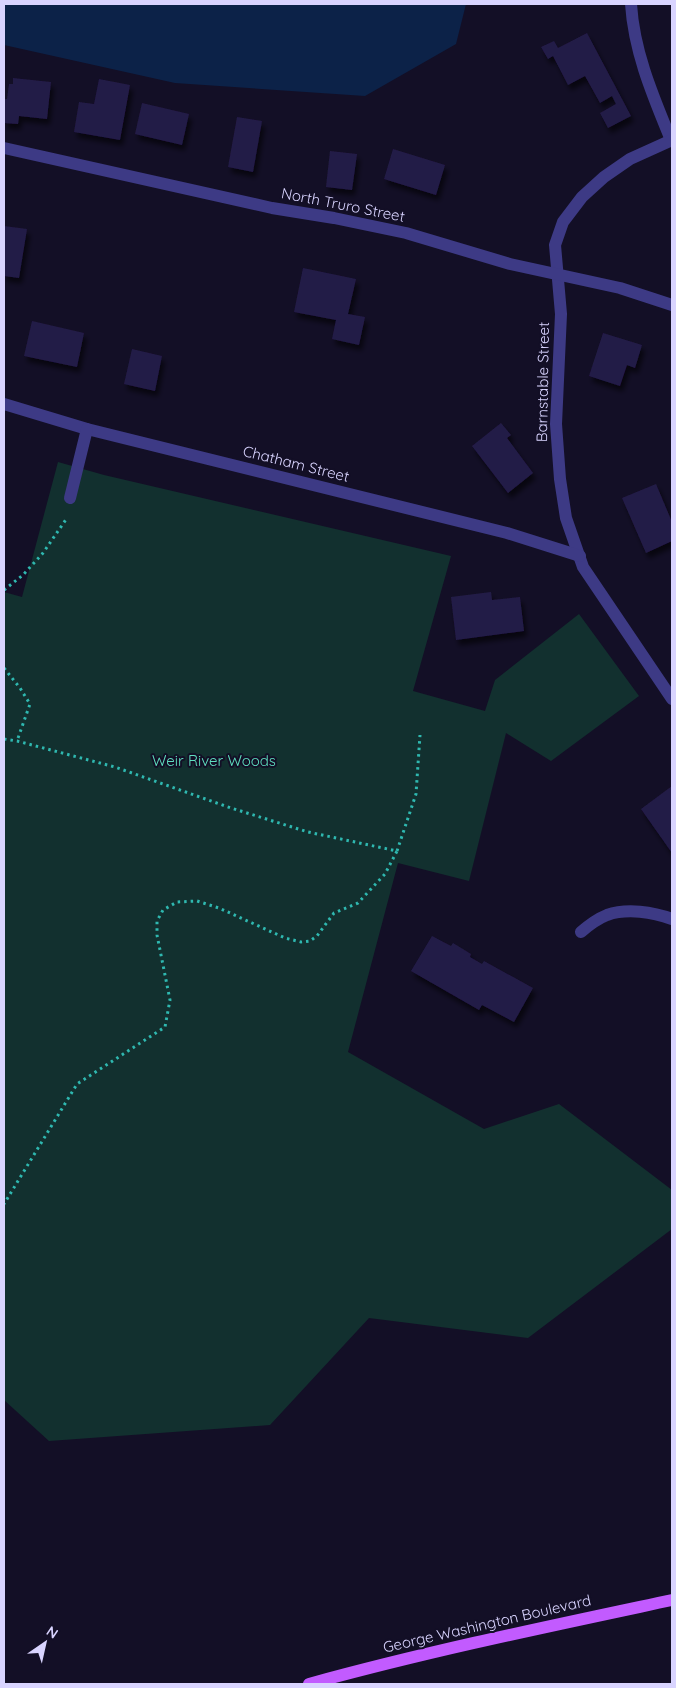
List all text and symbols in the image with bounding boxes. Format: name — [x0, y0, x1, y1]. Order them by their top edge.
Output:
street label: North Truro Street — [280, 183, 407, 226]
street label: Barnstable Street — [532, 322, 553, 442]
street label: Chatham Street — [241, 441, 351, 486]
park label: Weir River Woods — [152, 751, 276, 770]
street label: George Washington Boulevard — [381, 1590, 593, 1657]
north arrow — [20, 1618, 70, 1668]
text: N — [43, 1622, 62, 1643]

